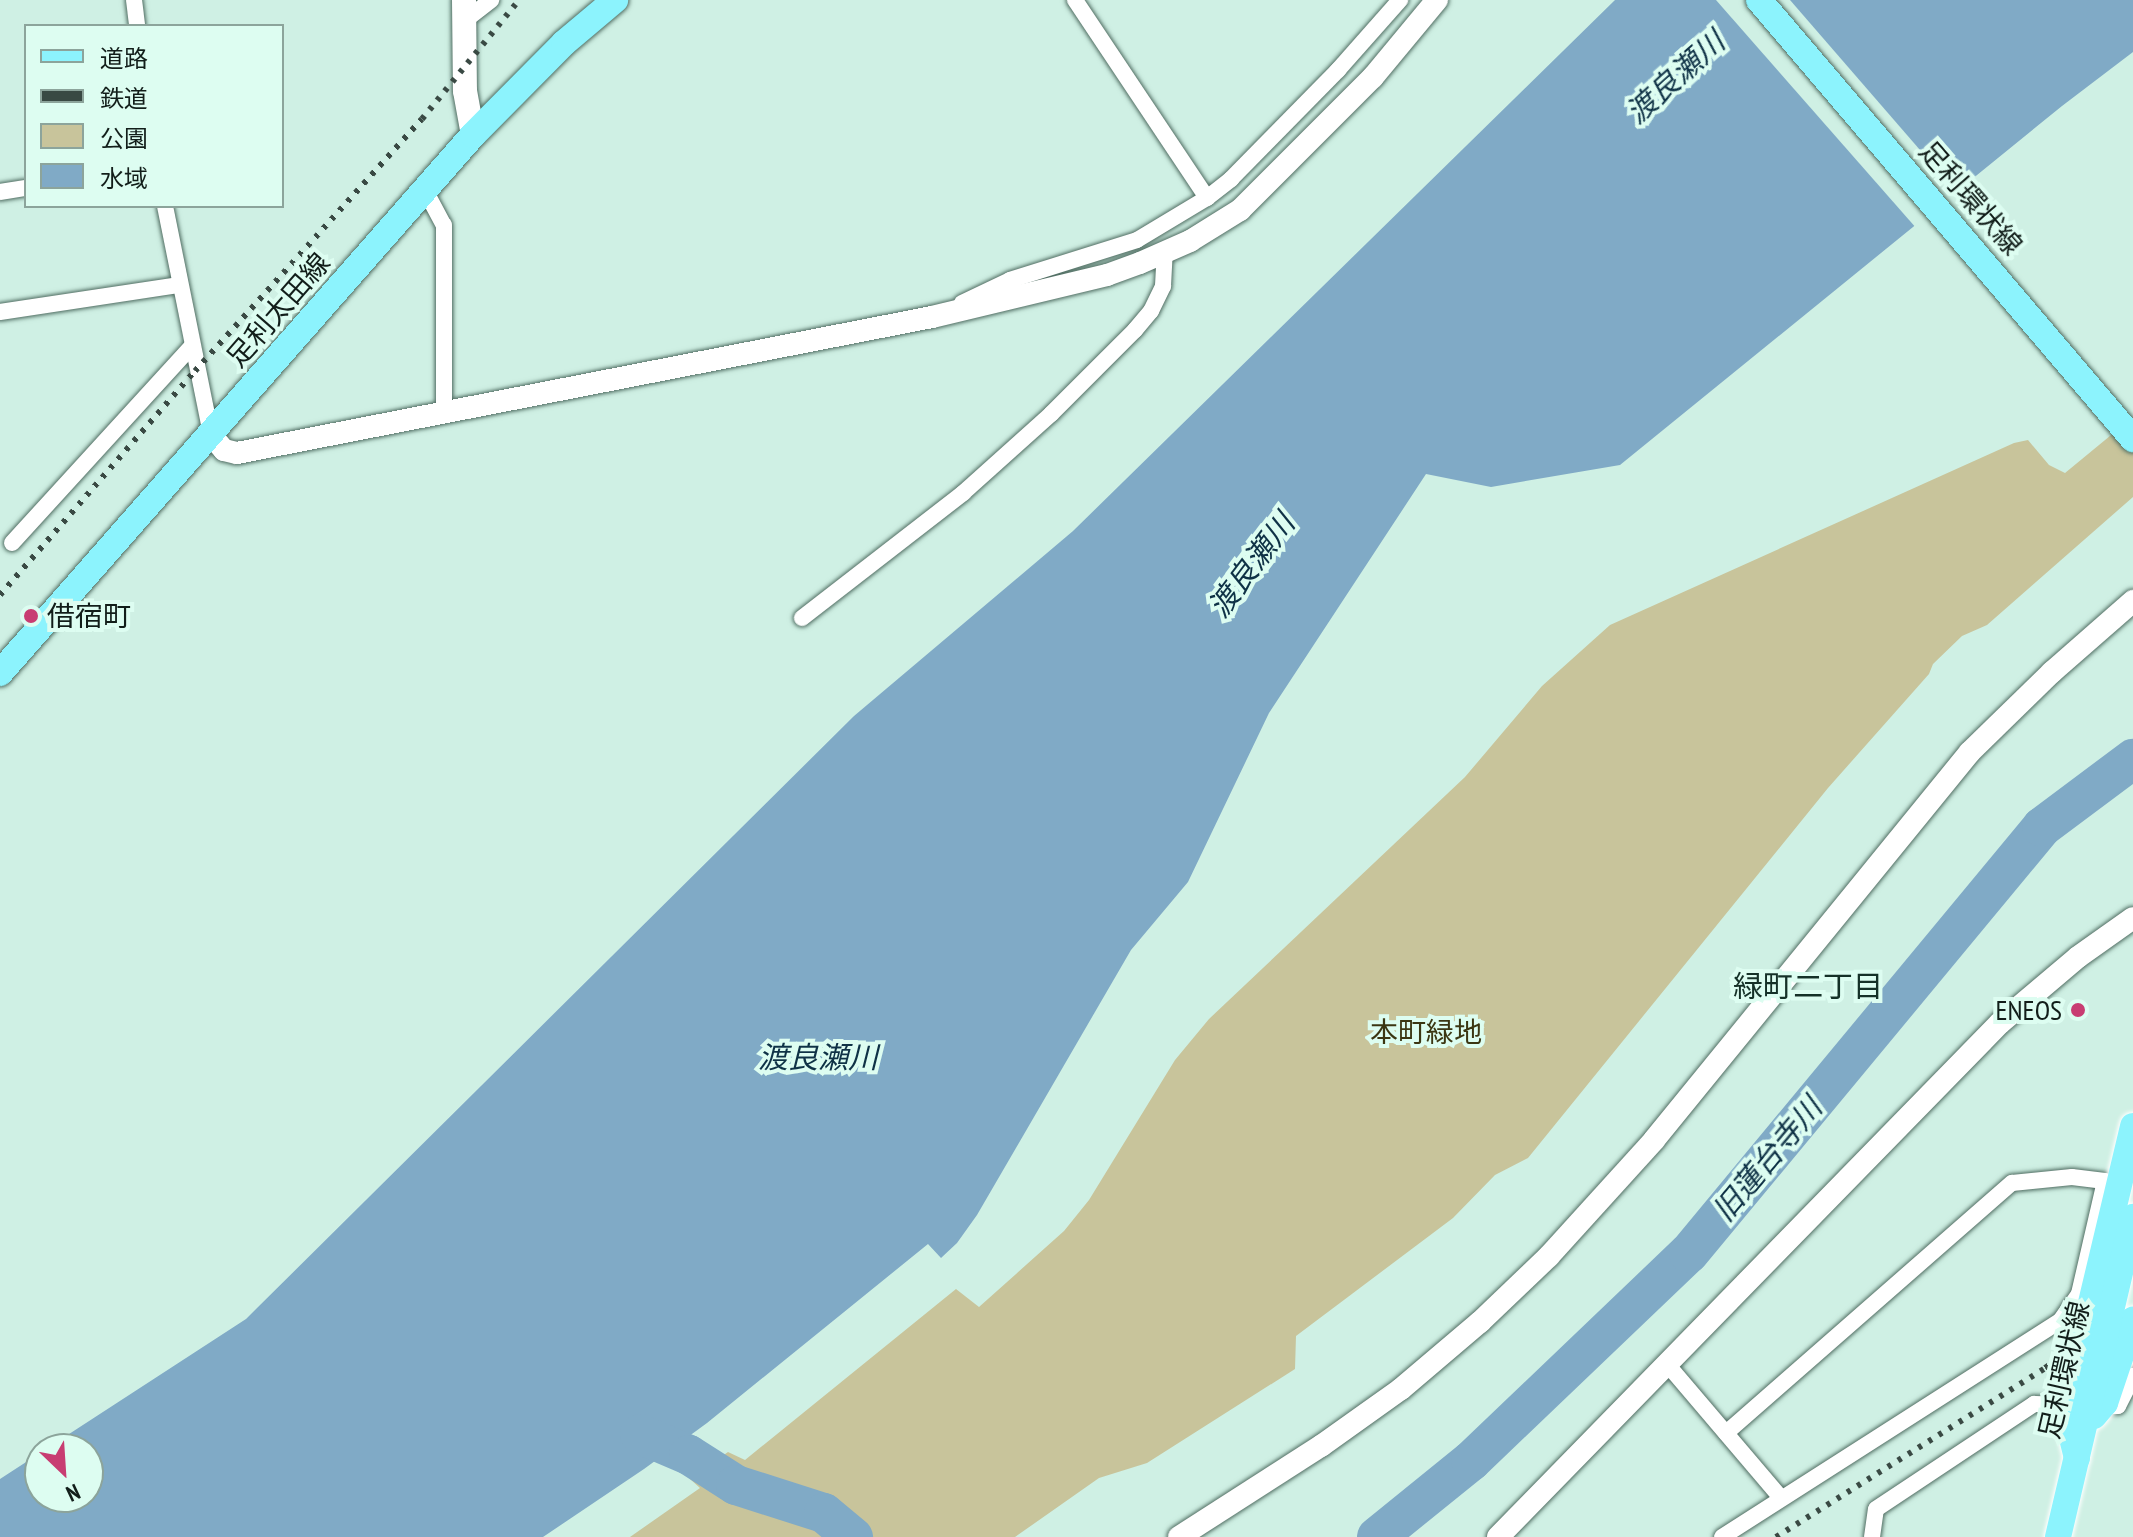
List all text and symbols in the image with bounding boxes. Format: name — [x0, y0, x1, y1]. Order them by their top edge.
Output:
water label: 渡良瀬川 — [1618, 23, 1732, 131]
legend — [24, 24, 284, 208]
text: 道路 — [100, 43, 148, 74]
text: 鉄道 — [100, 83, 148, 114]
text: 公園 — [100, 123, 148, 154]
street label: 足利環状線 — [1912, 134, 2030, 262]
text: 水域 — [100, 163, 148, 194]
street label: 足利太田線 — [219, 246, 337, 374]
water label: 渡良瀬川 — [1201, 506, 1301, 624]
place label: 借宿町 — [47, 599, 131, 633]
marker: 借宿町 — [22, 607, 40, 625]
district label: 緑町二丁目 — [1733, 968, 1883, 1004]
place label: ENEOS — [1996, 993, 2062, 1027]
marker: ENEOS — [2069, 1001, 2087, 1019]
park label: 本町緑地 — [1370, 1015, 1482, 1049]
water label: 渡良瀬川 — [758, 1039, 878, 1075]
water label: 旧蓮台寺川 — [1705, 1090, 1829, 1228]
street label: 足利環状線 — [2032, 1298, 2096, 1442]
north arrow — [24, 1433, 104, 1513]
text: N — [62, 1478, 85, 1508]

